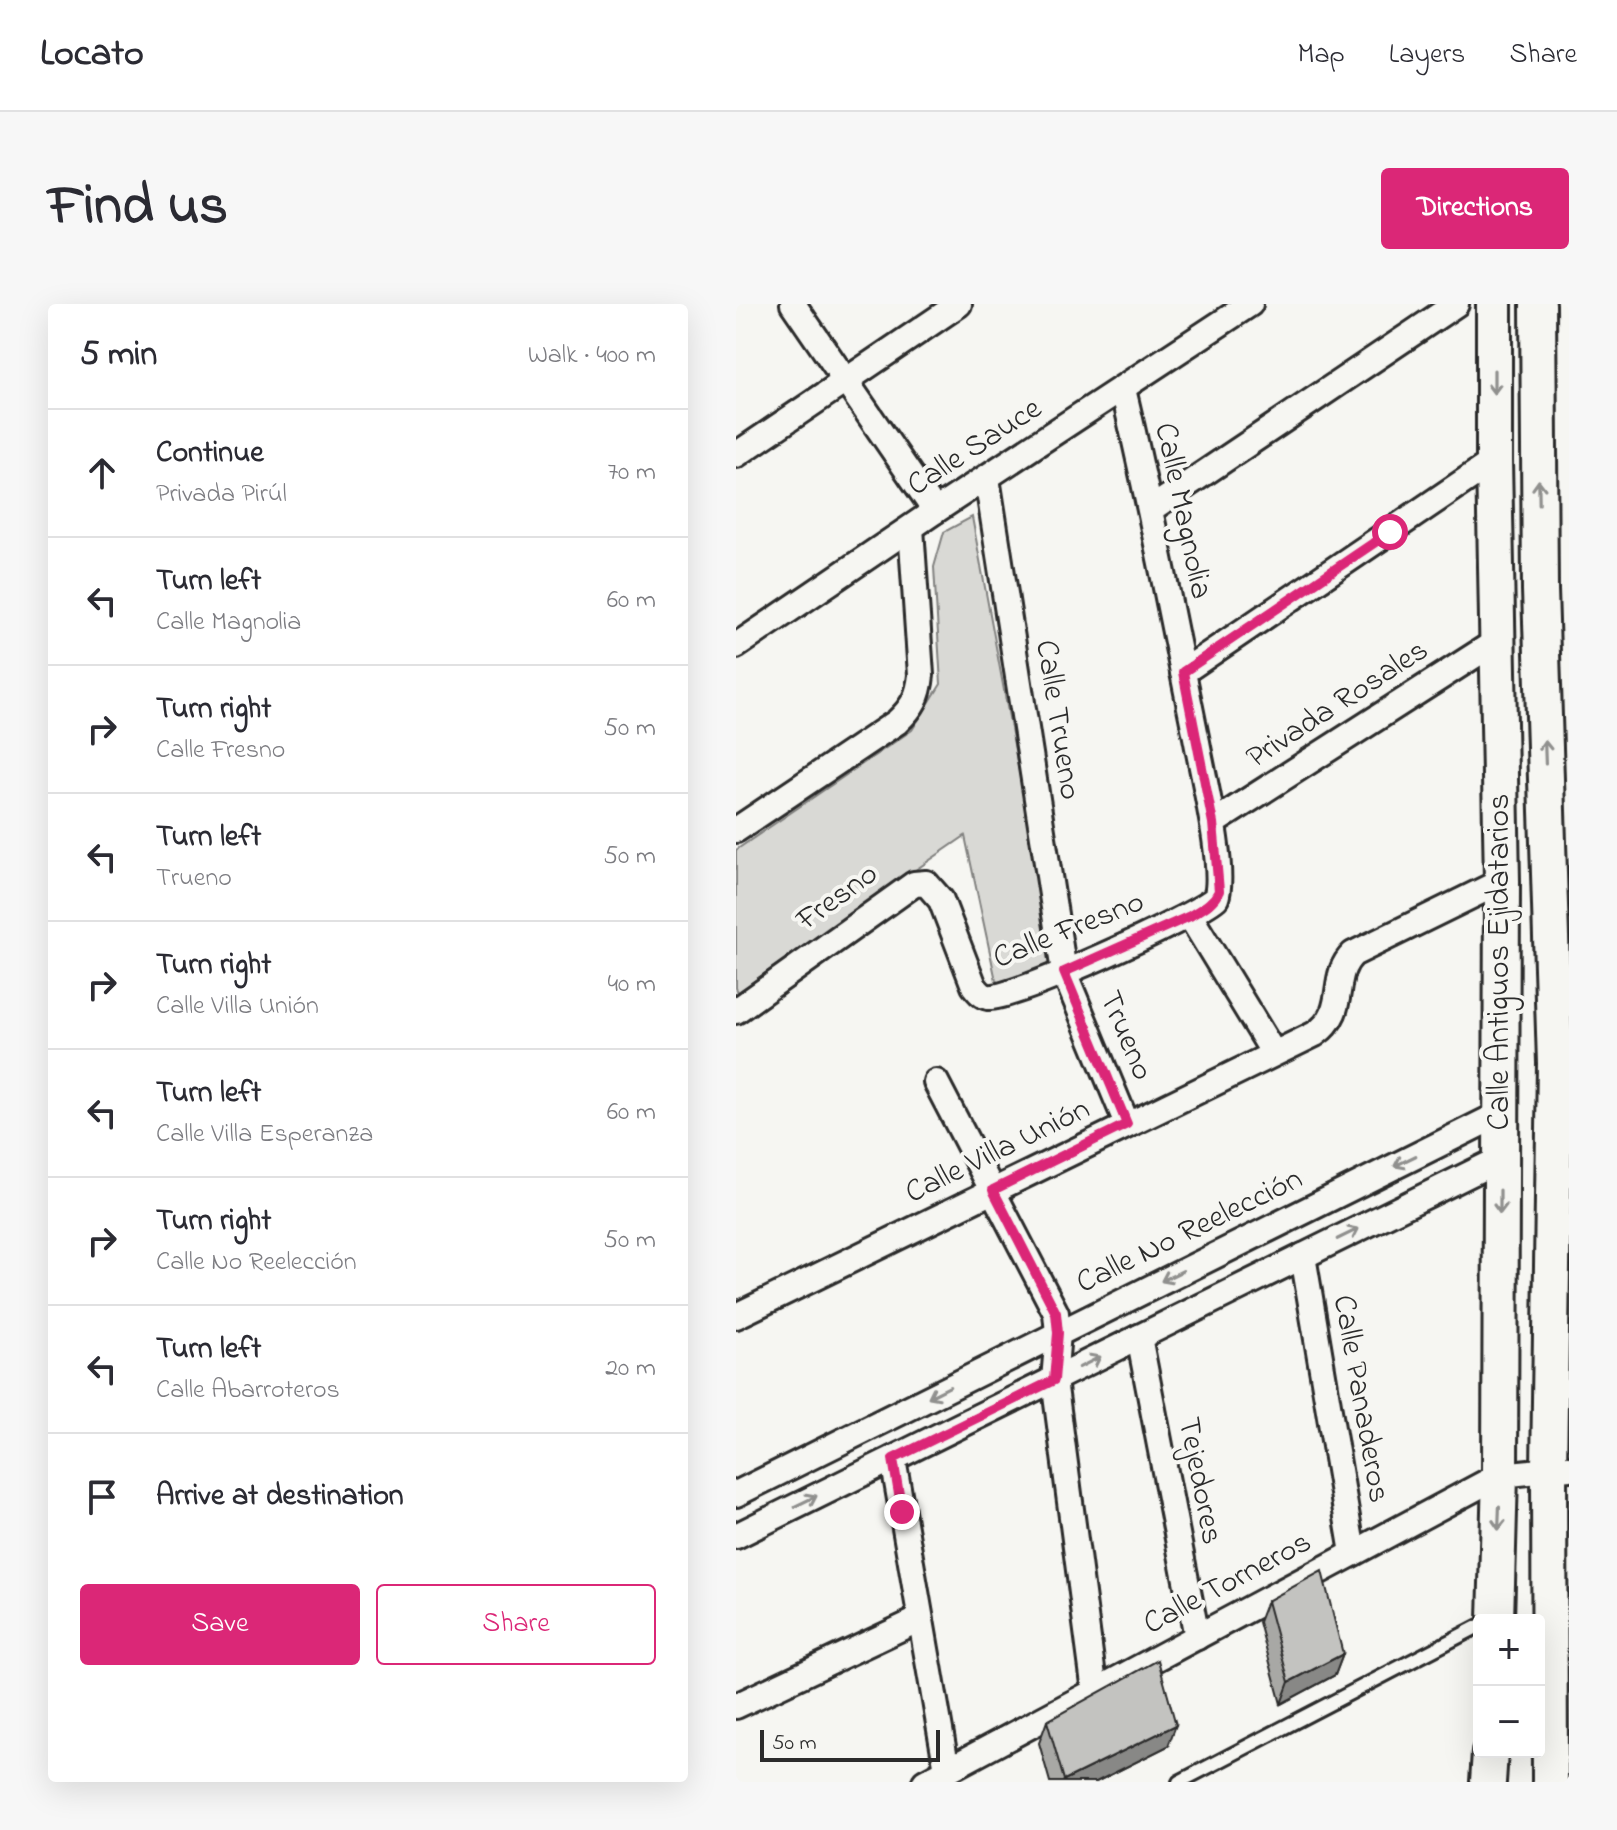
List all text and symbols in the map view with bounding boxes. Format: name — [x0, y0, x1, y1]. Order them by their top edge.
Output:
text: Locato — [40, 27, 144, 83]
text: Map — [1297, 35, 1345, 76]
text: Layers — [1389, 35, 1465, 76]
text: Share — [1509, 35, 1577, 76]
text: Find us — [48, 168, 228, 249]
button: Directions — [1381, 168, 1569, 249]
text: 5 min — [80, 331, 157, 381]
text: Walk · 400 m — [528, 337, 656, 375]
one-way arrow — [1486, 368, 1502, 395]
street label: Calle Sauce — [898, 386, 1052, 509]
street label: Calle Magnolia — [1140, 419, 1224, 603]
text: Continue — [156, 432, 264, 476]
icon: ahead — [80, 451, 124, 495]
text: 70 m — [607, 454, 656, 492]
text: Privada Pirúl — [156, 476, 287, 514]
one-way arrow — [1532, 479, 1547, 506]
route start — [1372, 514, 1408, 550]
text: Turn left — [156, 560, 261, 604]
icon: left — [80, 579, 124, 623]
text: 60 m — [607, 582, 656, 620]
text: Calle Magnolia — [156, 604, 301, 642]
street label: Privada Rosales — [1238, 628, 1438, 782]
street label: Calle Trueno — [1021, 637, 1093, 803]
text: Turn right — [156, 688, 271, 732]
icon: right — [80, 707, 124, 751]
text: 50 m — [603, 710, 656, 748]
text: Calle Fresno — [156, 732, 285, 770]
one-way arrow — [1537, 739, 1552, 766]
street label: Calle Antiguos Ejidatarios — [1477, 794, 1524, 1130]
text: Turn left — [156, 816, 261, 860]
icon: left — [80, 835, 124, 879]
text: 50 m — [603, 838, 656, 876]
street label: Fresno — [787, 852, 889, 944]
text: Trueno — [156, 860, 232, 898]
street label: Calle Fresno — [986, 879, 1152, 983]
text: Turn right — [156, 944, 271, 988]
icon: right — [80, 963, 124, 1007]
text: 40 m — [607, 966, 656, 1004]
street label: Trueno — [1085, 984, 1165, 1088]
text: Calle Villa Unión — [156, 988, 319, 1026]
text: Turn left — [156, 1072, 261, 1116]
street label: Calle Villa Unión — [898, 1087, 1098, 1217]
icon: left — [80, 1091, 124, 1135]
text: 60 m — [607, 1094, 656, 1132]
text: Calle Villa Esperanza — [156, 1116, 373, 1154]
one-way arrow — [1393, 1154, 1417, 1169]
street label: Calle No Reelección — [1069, 1157, 1311, 1307]
one-way arrow — [1492, 1188, 1508, 1215]
text: Turn right — [156, 1200, 271, 1244]
icon: right — [80, 1219, 124, 1263]
text: 50 m — [603, 1222, 656, 1260]
one-way arrow — [1335, 1226, 1359, 1241]
text: Calle No Reelección — [156, 1244, 357, 1282]
one-way arrow — [1161, 1269, 1185, 1285]
street label: Calle Panaderos — [1319, 1291, 1401, 1507]
text: Turn left — [156, 1328, 261, 1372]
icon: left — [80, 1347, 124, 1391]
text: 20 m — [605, 1350, 656, 1388]
one-way arrow — [1077, 1354, 1101, 1369]
text: Calle Abarroteros — [156, 1372, 340, 1410]
one-way arrow — [928, 1385, 952, 1400]
street label: Tejedores — [1164, 1413, 1234, 1549]
icon: arrive — [80, 1475, 124, 1519]
text: Arrive at destination — [156, 1475, 404, 1519]
one-way arrow — [794, 1493, 818, 1508]
route end — [884, 1494, 920, 1530]
one-way arrow — [1491, 1504, 1506, 1531]
street label: Calle Torneros — [1136, 1520, 1320, 1648]
button: Save — [80, 1584, 360, 1665]
button: Share — [376, 1584, 656, 1665]
map controls — [1473, 1614, 1545, 1758]
button: + — [1473, 1614, 1545, 1686]
button: − — [1473, 1686, 1545, 1758]
scale bar — [760, 1726, 940, 1762]
text: 50 m — [772, 1728, 817, 1760]

